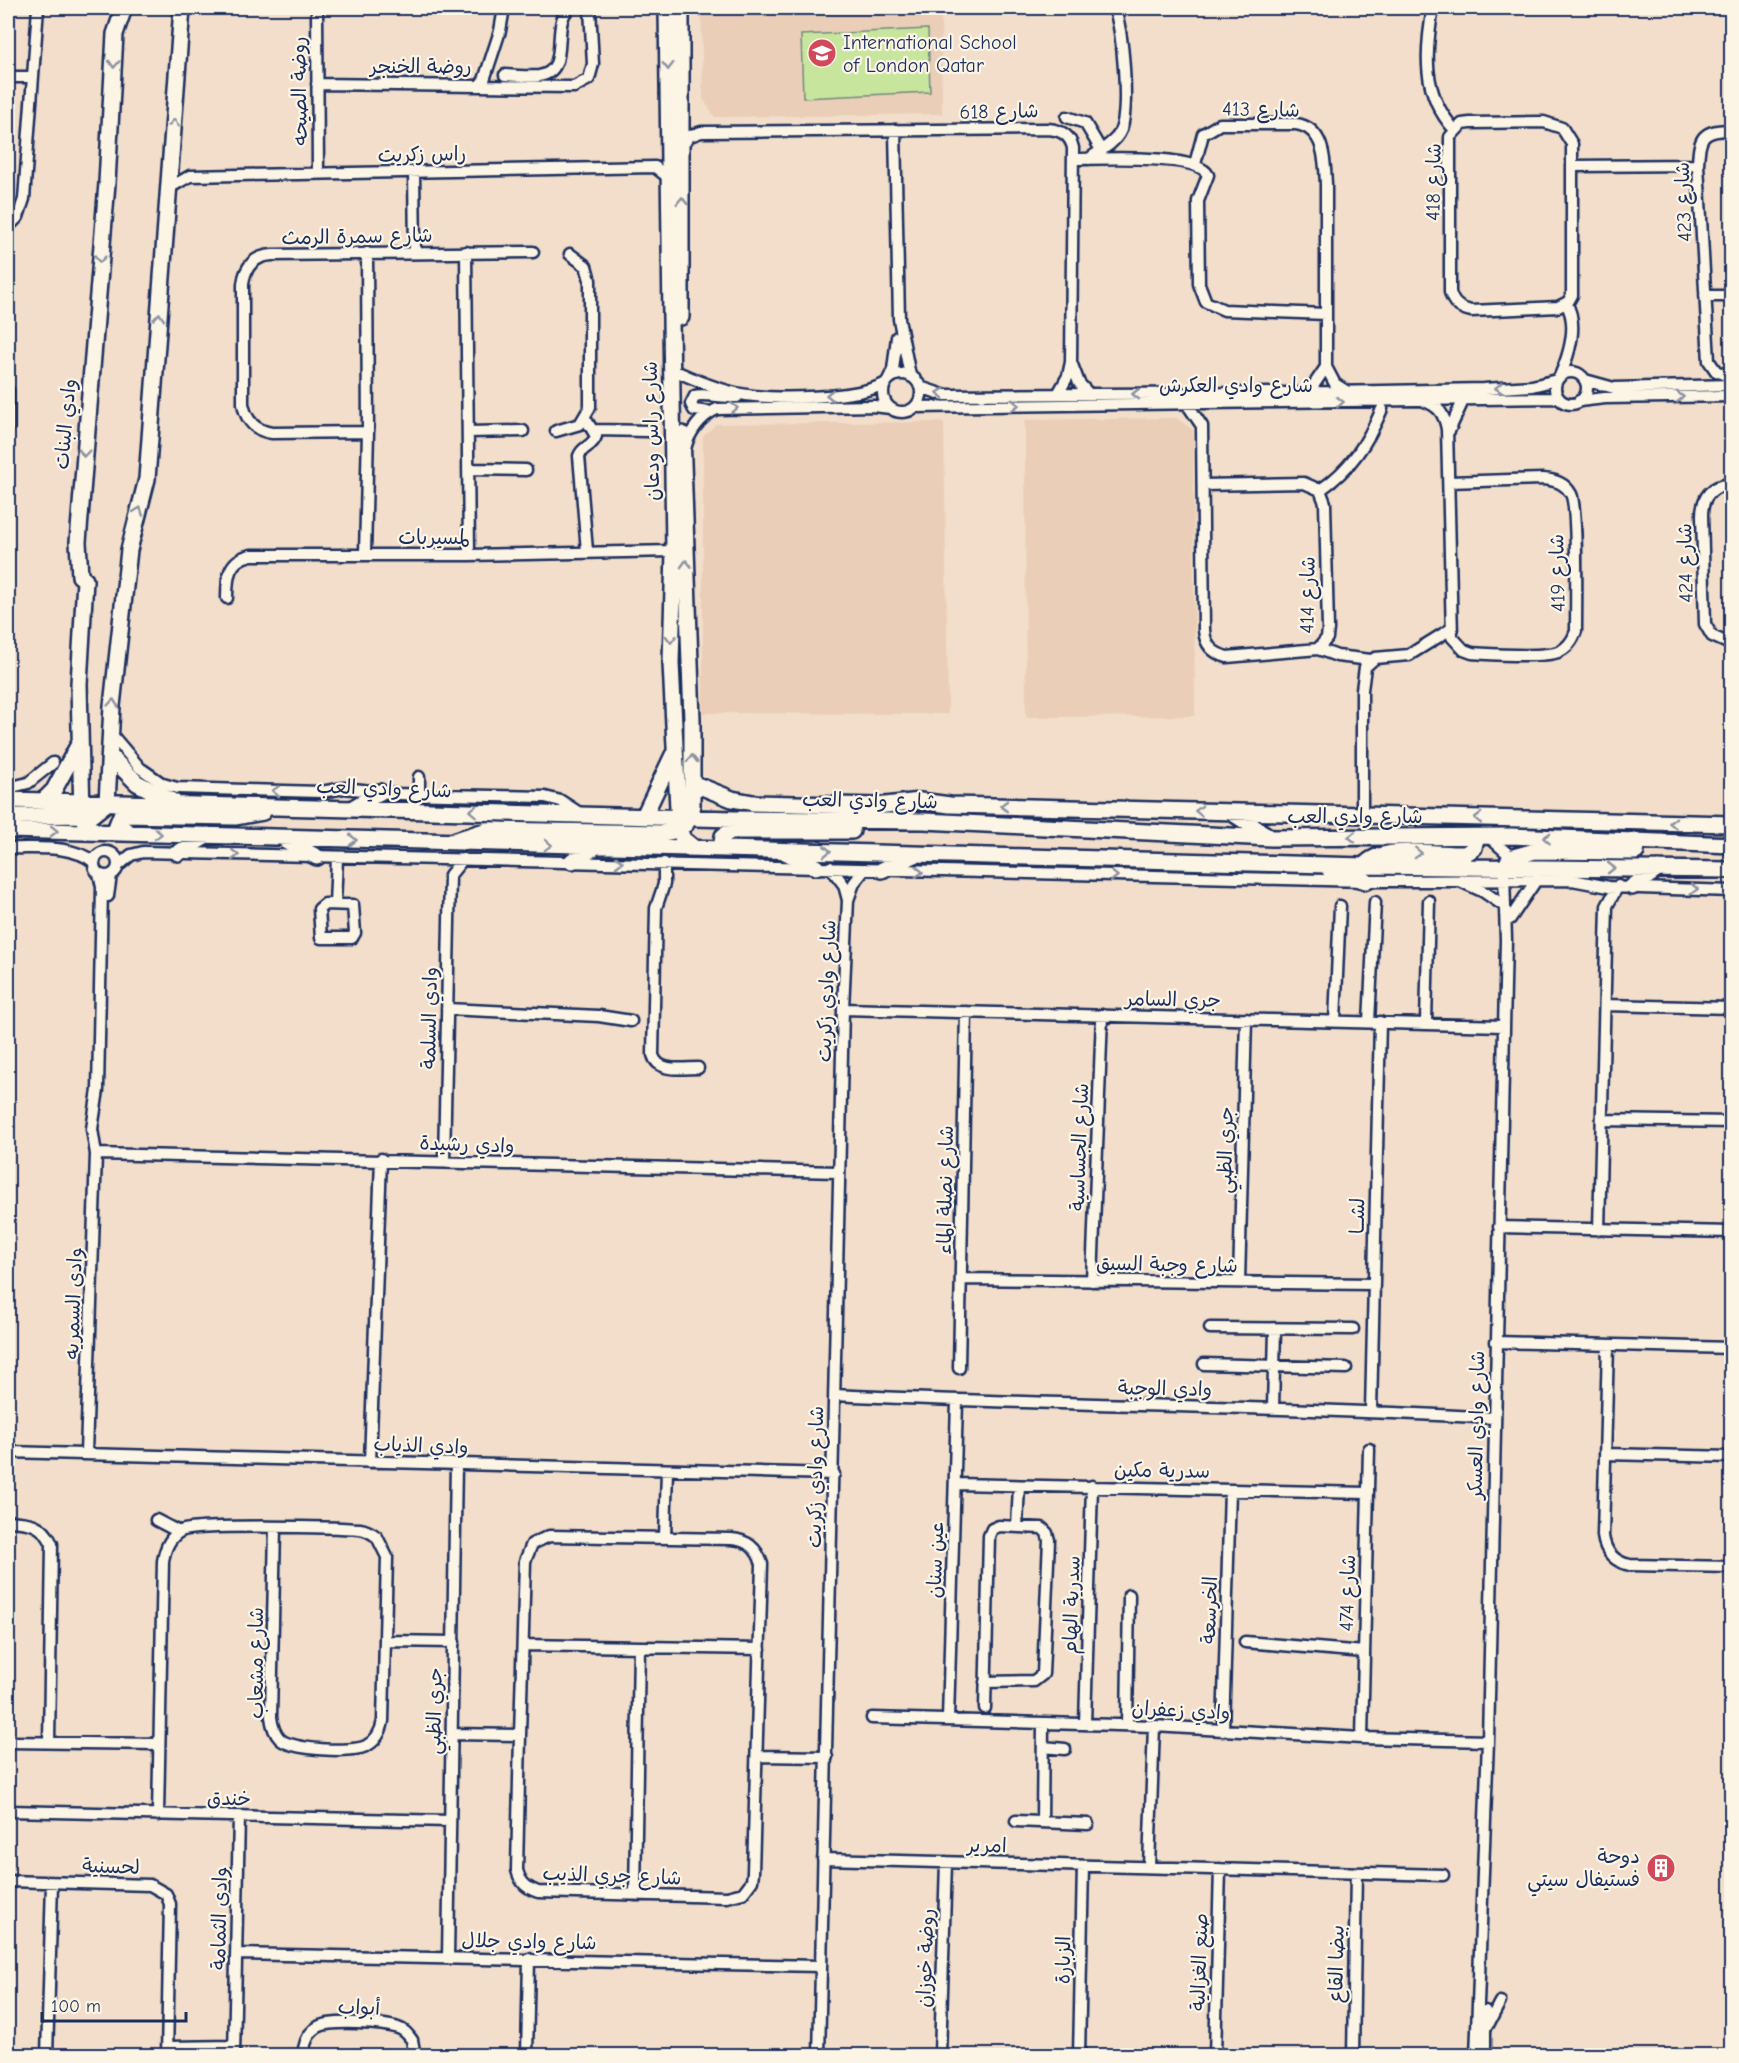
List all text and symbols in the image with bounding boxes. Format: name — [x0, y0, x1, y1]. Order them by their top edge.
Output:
place label: International School of London Qatar — [843, 31, 1017, 77]
street label: روضة الصيحه — [287, 36, 312, 146]
school or university icon: International School of London Qatar — [806, 37, 838, 69]
street label: روضة الخنجر — [368, 55, 472, 78]
one-way arrow — [107, 60, 120, 69]
one-way arrow — [661, 61, 674, 70]
street label: شارع 413 — [1222, 97, 1300, 124]
street label: شارع 618 — [959, 99, 1039, 126]
one-way arrow — [167, 118, 180, 127]
street label: راس زكريت — [378, 142, 466, 167]
street label: شارع 418 — [1421, 143, 1448, 221]
street label: شارع 423 — [1671, 161, 1698, 242]
one-way arrow — [676, 197, 688, 206]
street label: شارع سمرة الرمث — [281, 224, 433, 251]
one-way arrow — [94, 255, 107, 264]
one-way arrow — [152, 313, 165, 322]
street label: شارع راس ودعان — [639, 361, 666, 501]
street label: شارع وادي العكرش — [1159, 374, 1313, 400]
street label: وادي البنات — [50, 378, 84, 471]
one-way arrow — [1494, 381, 1503, 394]
one-way arrow — [937, 387, 947, 400]
one-way arrow — [1132, 388, 1141, 400]
one-way arrow — [825, 389, 834, 401]
one-way arrow — [1675, 391, 1684, 403]
one-way arrow — [1335, 395, 1344, 408]
one-way arrow — [1011, 399, 1020, 411]
one-way arrow — [730, 402, 739, 414]
one-way arrow — [78, 449, 91, 458]
one-way arrow — [131, 506, 144, 516]
street label: شارع 424 — [1673, 523, 1700, 603]
street label: لمسيربات — [398, 526, 470, 549]
street label: شارع 419 — [1545, 534, 1572, 612]
street label: شارع 414 — [1295, 556, 1322, 634]
one-way arrow — [680, 560, 693, 569]
one-way arrow — [665, 634, 677, 643]
one-way arrow — [106, 699, 119, 708]
one-way arrow — [686, 754, 698, 763]
street label: شارع وادي العب — [316, 775, 452, 805]
one-way arrow — [272, 784, 281, 797]
street label: شارع وادي العب — [802, 788, 938, 816]
one-way arrow — [1000, 800, 1009, 812]
one-way arrow — [1195, 804, 1204, 817]
one-way arrow — [468, 805, 477, 818]
street label: شارع وادي العب — [1287, 805, 1423, 831]
one-way arrow — [1474, 812, 1483, 824]
one-way arrow — [1669, 816, 1678, 829]
one-way arrow — [49, 825, 58, 838]
one-way arrow — [154, 828, 163, 840]
one-way arrow — [1348, 831, 1357, 843]
one-way arrow — [1543, 831, 1552, 844]
one-way arrow — [349, 834, 358, 846]
one-way arrow — [544, 839, 553, 851]
one-way arrow — [823, 845, 832, 857]
one-way arrow — [1414, 847, 1423, 860]
one-way arrow — [231, 848, 240, 861]
one-way arrow — [615, 856, 624, 868]
one-way arrow — [1607, 862, 1616, 874]
one-way arrow — [914, 865, 923, 878]
one-way arrow — [1109, 870, 1118, 882]
one-way arrow — [1690, 883, 1699, 896]
street label: شارع وادي زكريت — [813, 919, 843, 1063]
street label: وادي السلمة — [417, 967, 445, 1069]
street label: جري السامر — [1123, 987, 1221, 1015]
street label: شارع الجساسية — [1066, 1083, 1095, 1211]
street label: جري الظبي — [1213, 1106, 1244, 1194]
street label: شارع نصلة الماء — [933, 1125, 960, 1255]
street label: وادي رشيدة — [419, 1131, 515, 1161]
street label: لشــا — [1346, 1198, 1369, 1234]
street label: وادى السمريه — [60, 1246, 87, 1360]
street label: شارع وجبة السيق — [1096, 1252, 1238, 1279]
street label: شارع وادي العسكر — [1464, 1350, 1492, 1502]
street label: وادي الوجبة — [1118, 1376, 1212, 1404]
street label: شارع وادي زكريت — [803, 1406, 831, 1548]
street label: وادي الذياب — [373, 1432, 469, 1462]
street label: سدرية مكين — [1114, 1458, 1210, 1483]
street label: عين سنان — [923, 1521, 948, 1599]
street label: شارع 474 — [1335, 1554, 1362, 1632]
street label: سدرية الهام — [1058, 1555, 1089, 1655]
street label: الخرسعة — [1197, 1576, 1222, 1644]
street label: شارع مشعاب — [245, 1607, 270, 1719]
street label: جري الظبي — [422, 1667, 453, 1755]
street label: وادي زعفران — [1131, 1696, 1231, 1728]
street label: خندق — [207, 1787, 251, 1810]
street label: امرير — [965, 1834, 1007, 1857]
place label: دوحة فستيفال سيتي — [1527, 1845, 1640, 1897]
building icon: دوحة فستيفال سيتي — [1645, 1852, 1677, 1884]
street label: لحسنية — [82, 1854, 140, 1879]
street label: شارع جري الذيب — [542, 1862, 682, 1892]
street label: وادى الثمامة — [207, 1866, 232, 1970]
street label: روضة خوزان — [912, 1908, 939, 2008]
street label: صنع الغزالية — [1186, 1913, 1216, 2012]
street label: بيضا القاع — [1324, 1925, 1351, 2003]
street label: شارع وادي جلال — [461, 1929, 597, 1957]
street label: الزبارة — [1052, 1936, 1075, 1984]
scale bar — [42, 1985, 186, 2023]
street label: أبواب — [337, 1995, 381, 2020]
text: 100 m — [51, 1996, 101, 2017]

